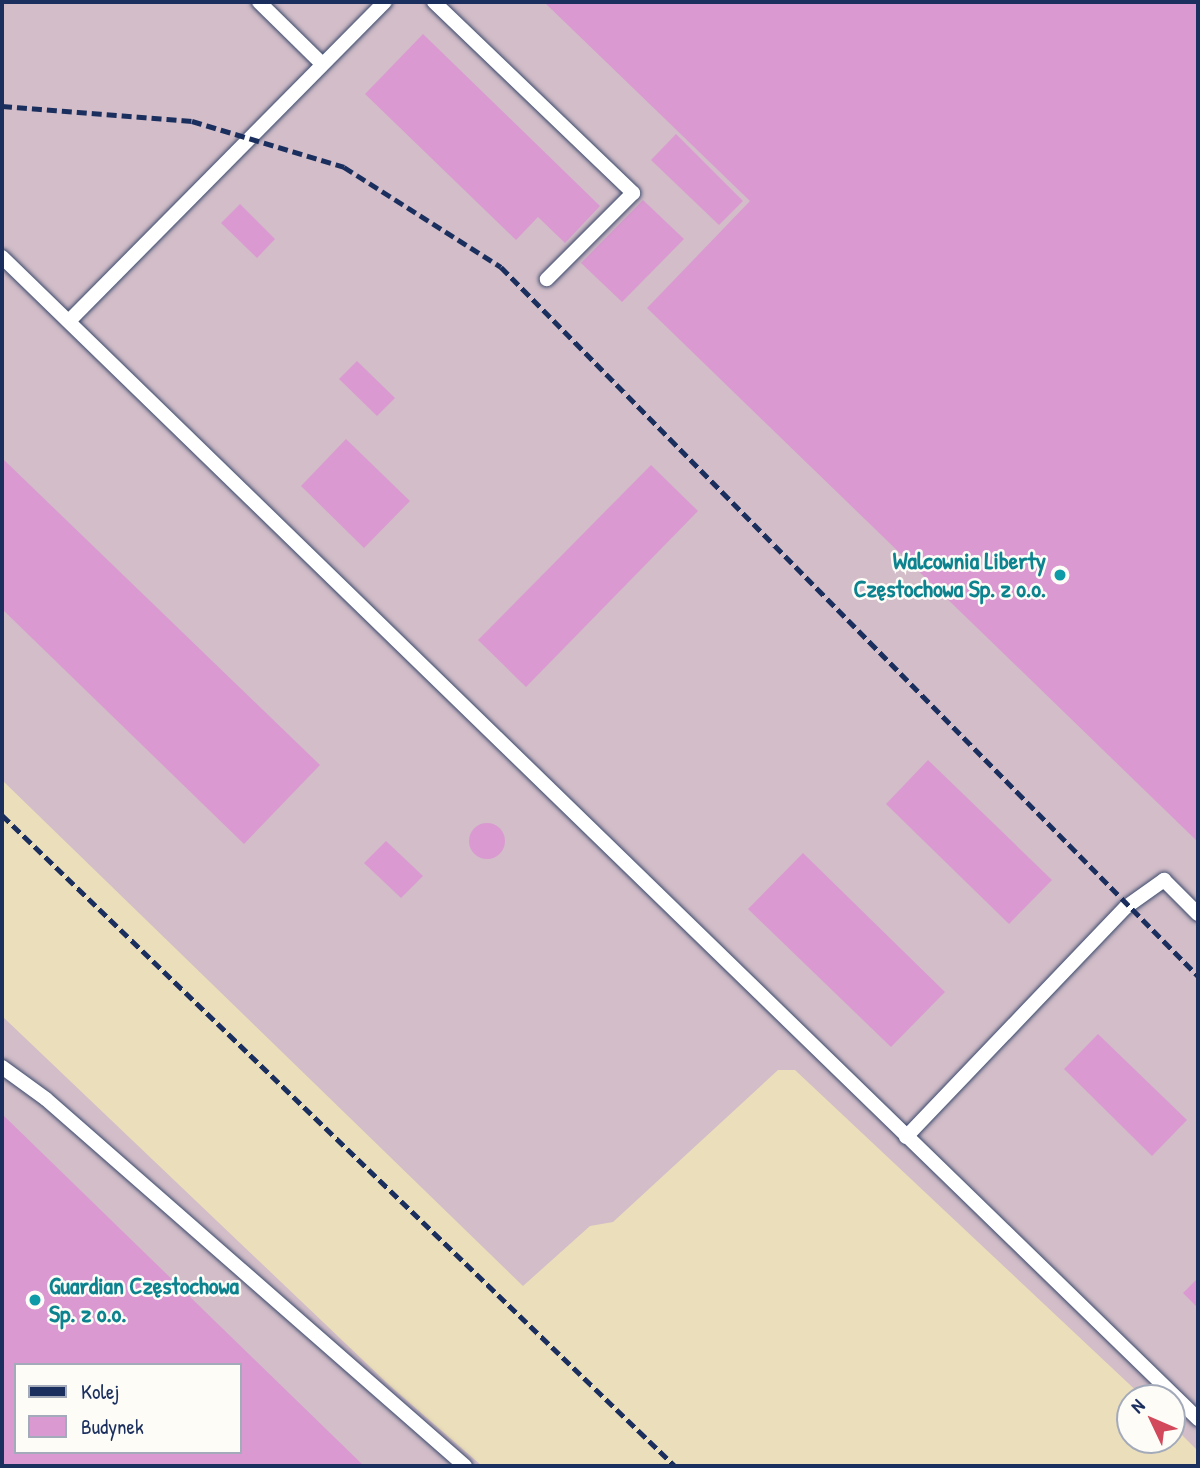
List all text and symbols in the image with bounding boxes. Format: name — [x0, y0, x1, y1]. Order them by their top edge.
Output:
place label: Walcownia Liberty Częstochowa Sp. z o.o. — [853, 547, 1046, 603]
marker: Walcownia Liberty Częstochowa Sp. z o.o. — [1052, 567, 1068, 583]
place label: Guardian Częstochowa Sp. z o.o. — [49, 1272, 239, 1328]
marker: Guardian Częstochowa Sp. z o.o. — [27, 1292, 43, 1308]
legend — [14, 1363, 242, 1454]
text: Kolej — [81, 1377, 119, 1406]
north arrow — [1116, 1384, 1186, 1454]
text: N — [1124, 1393, 1150, 1418]
text: Budynek — [81, 1412, 144, 1441]

